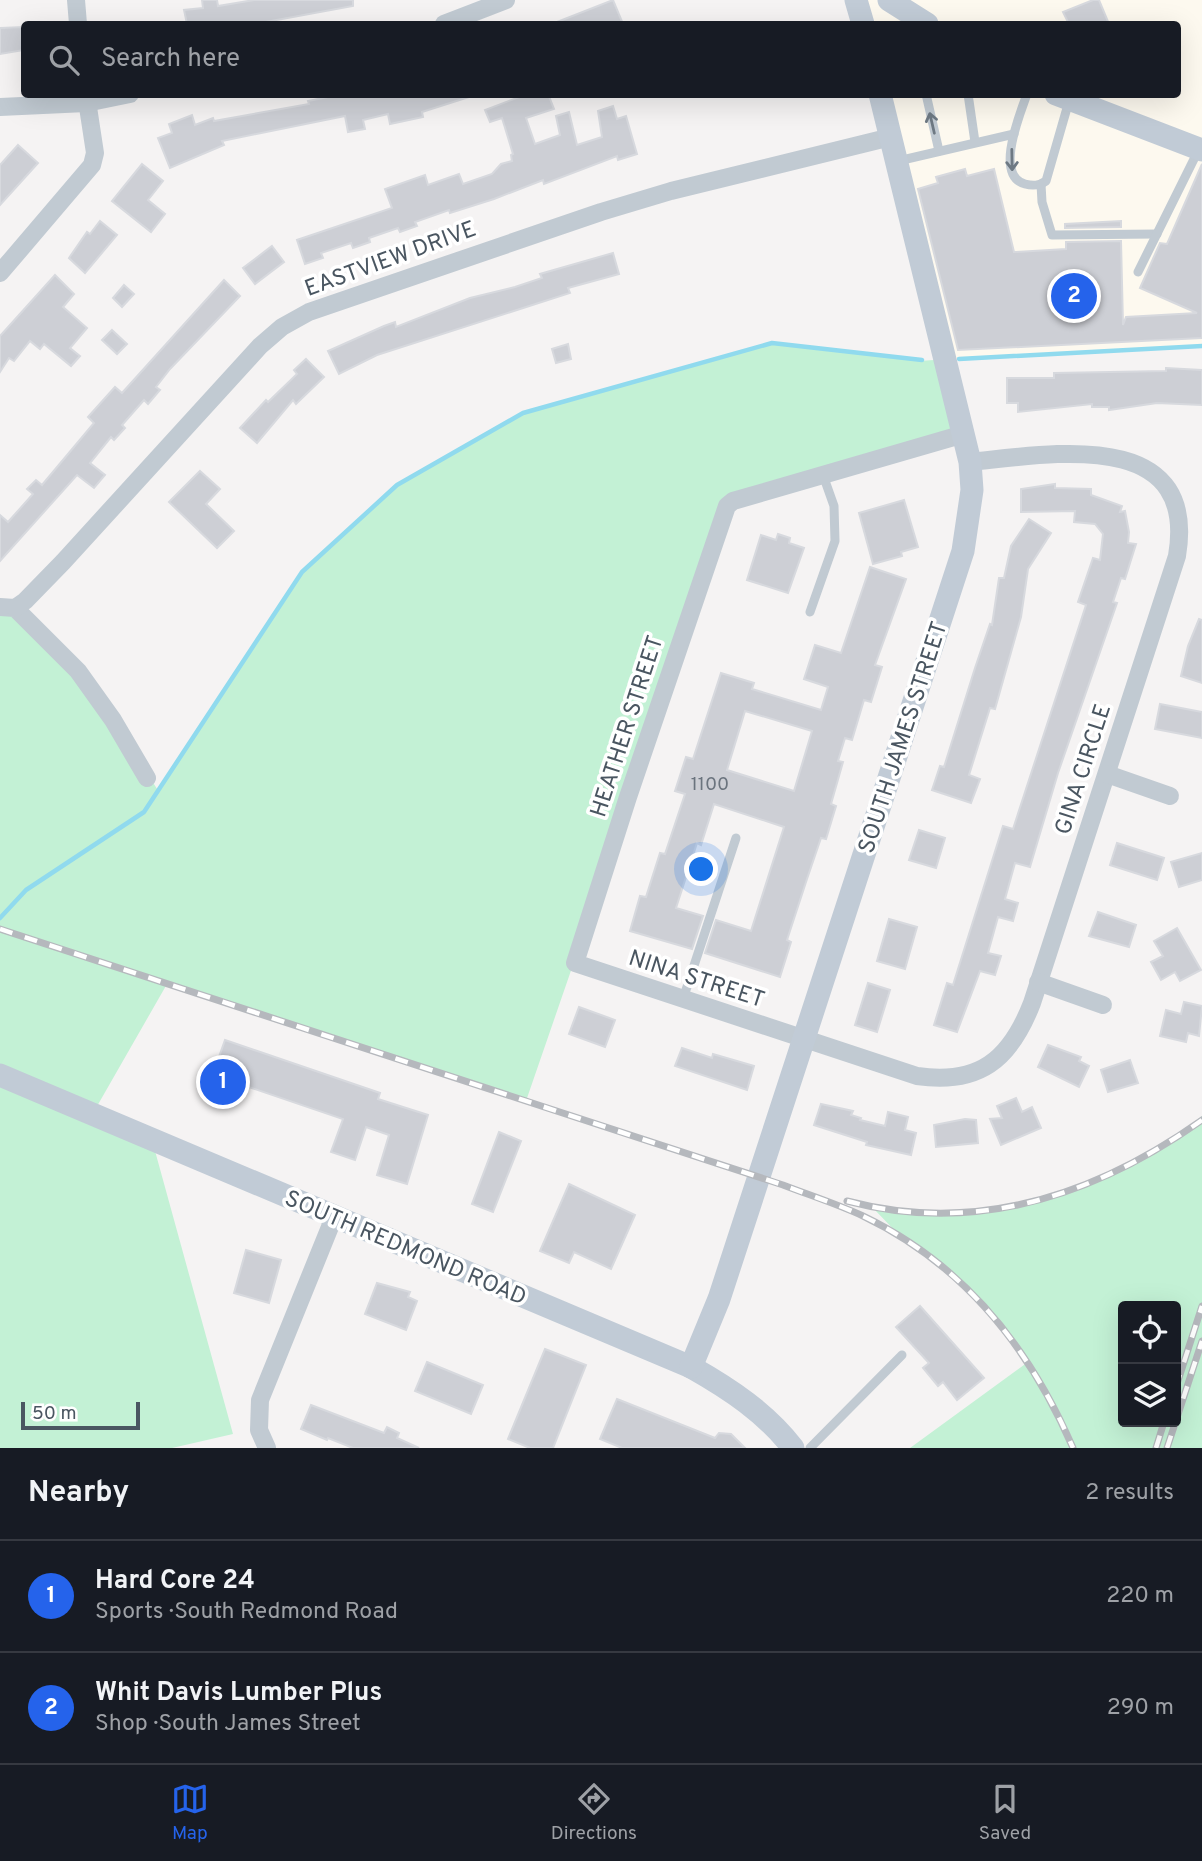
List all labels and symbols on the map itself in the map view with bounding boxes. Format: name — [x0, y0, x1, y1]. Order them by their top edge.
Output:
one-way arrow — [925, 112, 938, 134]
one-way arrow — [1005, 148, 1018, 171]
street label: EASTVIEW DRIVE — [301, 216, 481, 305]
pin: 2 — [1051, 270, 1097, 322]
street label: SOUTH JAMES STREET — [853, 618, 956, 857]
street label: HEATHER STREET — [585, 632, 671, 821]
street label: GINA CIRCLE — [1050, 701, 1119, 839]
house number: 1100 — [691, 773, 729, 797]
your location — [684, 852, 718, 886]
street label: NINA STREET — [625, 945, 768, 1016]
pin: 1 — [200, 1056, 246, 1108]
street label: SOUTH REDMOND ROAD — [280, 1185, 530, 1313]
scale bar — [21, 1399, 140, 1431]

